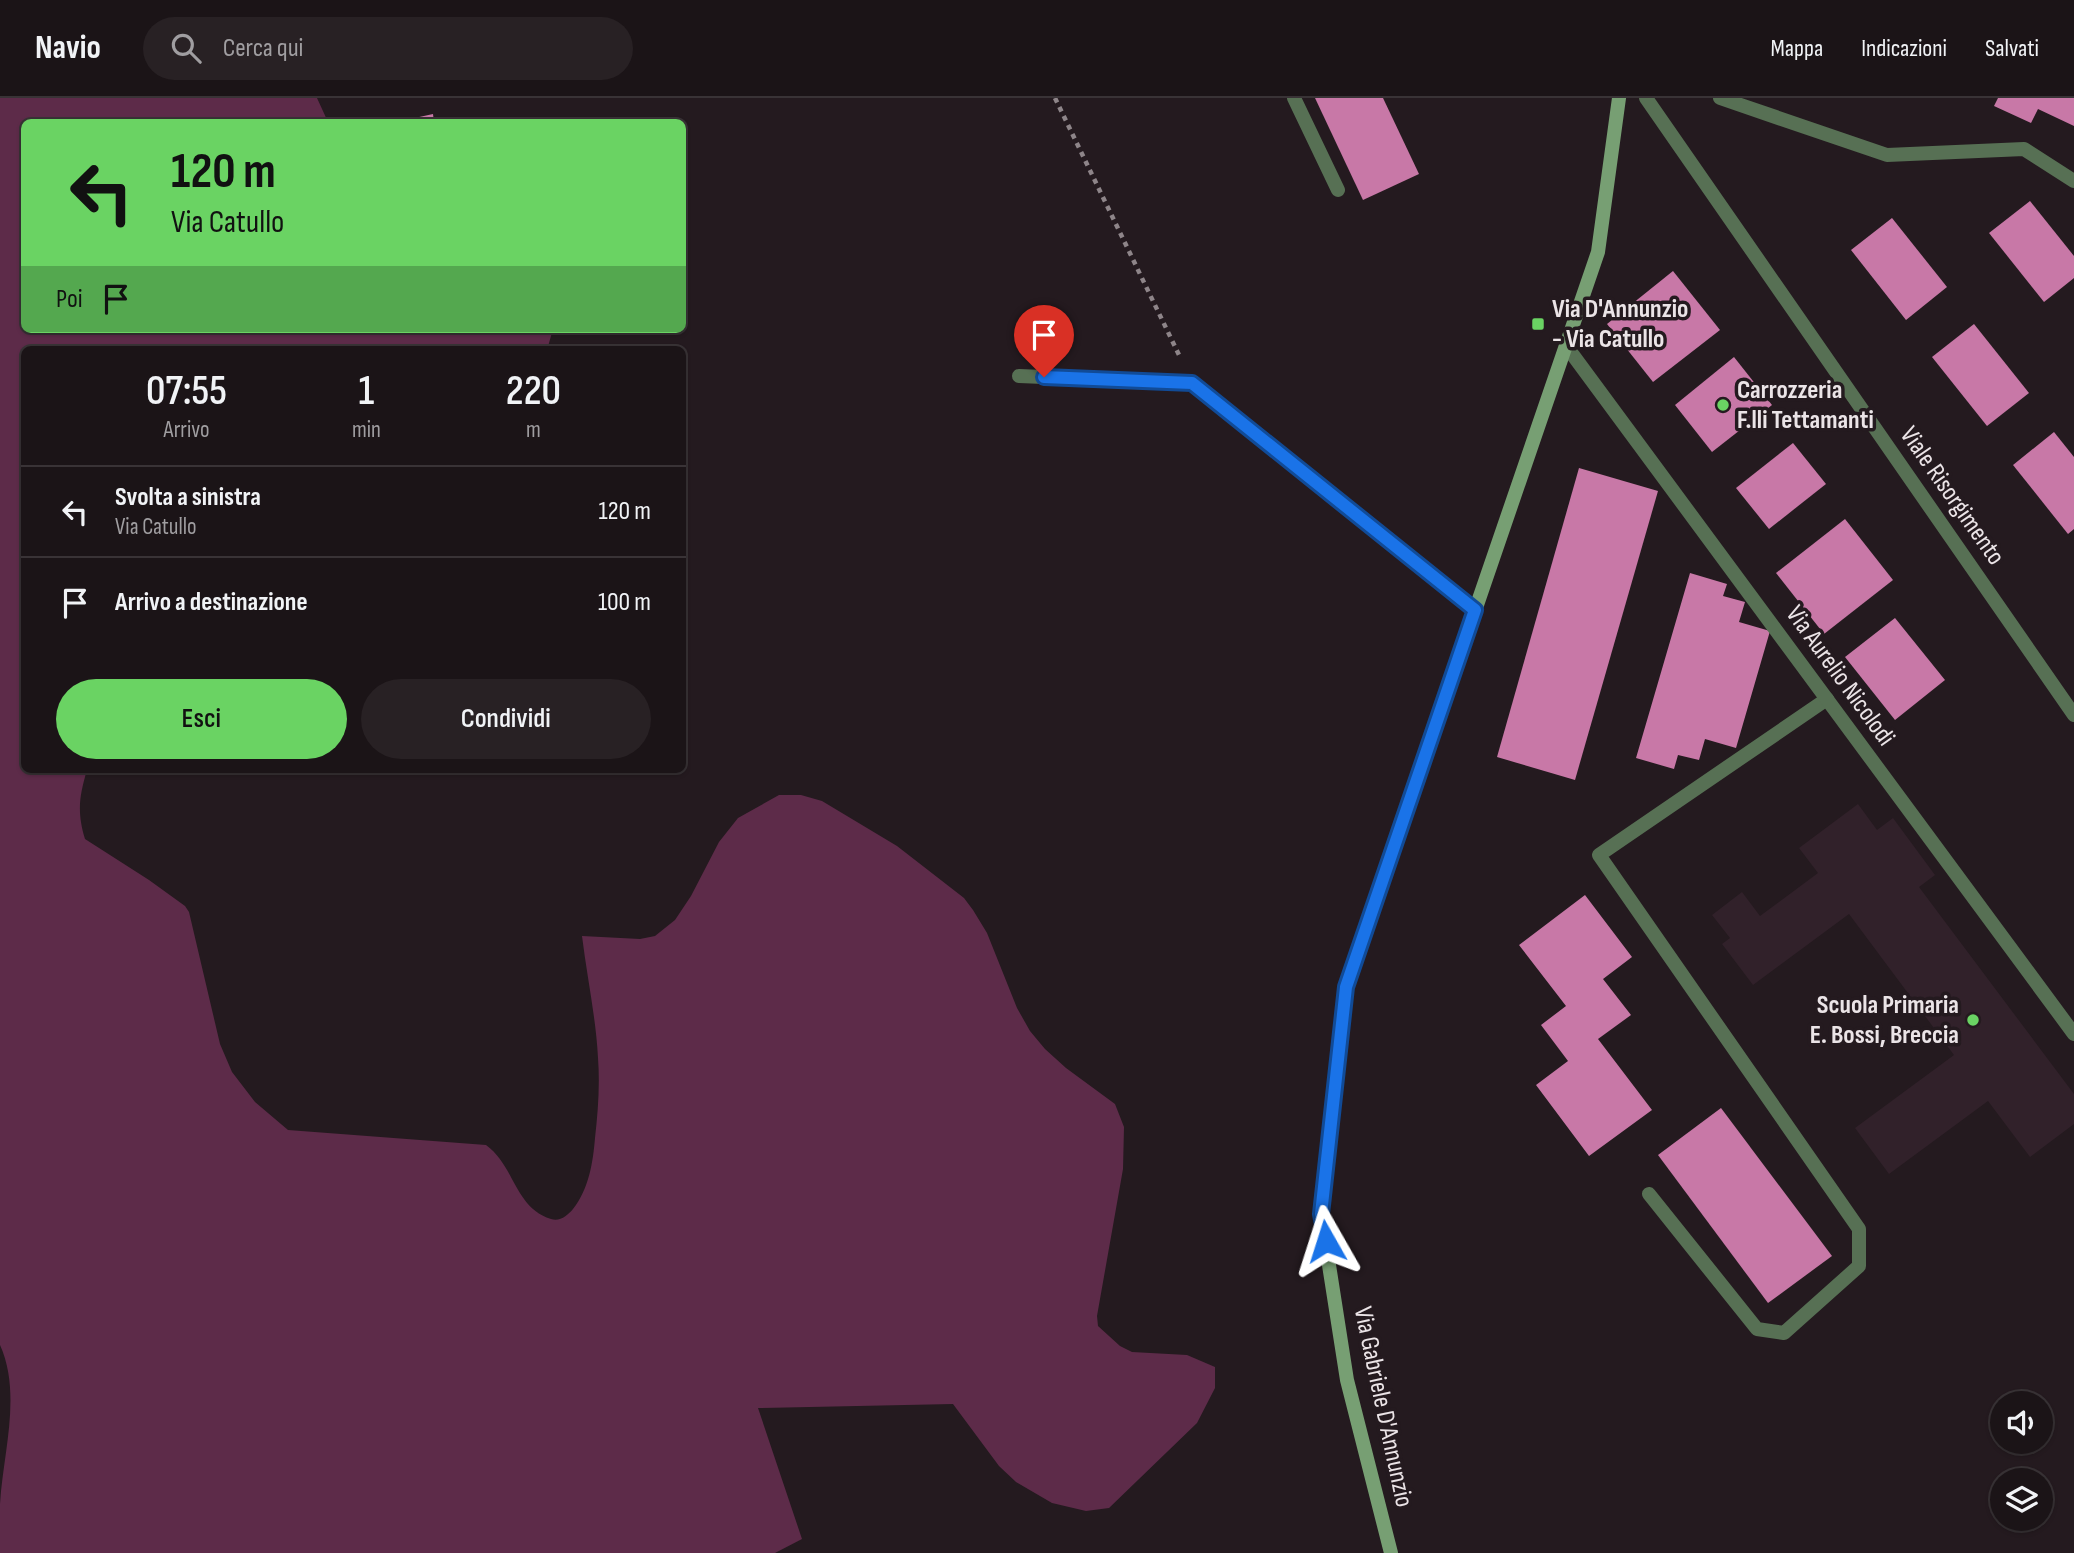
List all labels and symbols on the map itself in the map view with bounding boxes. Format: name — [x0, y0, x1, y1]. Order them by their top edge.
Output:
place label: Via D'Annunzio - Via Catullo — [1552, 294, 1688, 355]
pin — [1014, 305, 1074, 377]
marker: Via D'Annunzio - Via Catullo — [1530, 316, 1546, 332]
place label: Carrozzeria F.lli Tettamanti — [1737, 375, 1874, 436]
marker: Carrozzeria F.lli Tettamanti — [1715, 397, 1731, 413]
street label: Viale Risorgimento — [1893, 421, 2011, 571]
street label: Via Aurelio Nicolodi — [1779, 600, 1901, 752]
place label: Scuola Primaria E. Bossi, Breccia — [1810, 990, 1959, 1051]
marker: Scuola Primaria E. Bossi, Breccia — [1965, 1012, 1981, 1028]
position arrow — [1289, 1204, 1363, 1278]
street label: Via Gabriele D'Annunzio — [1347, 1304, 1419, 1510]

